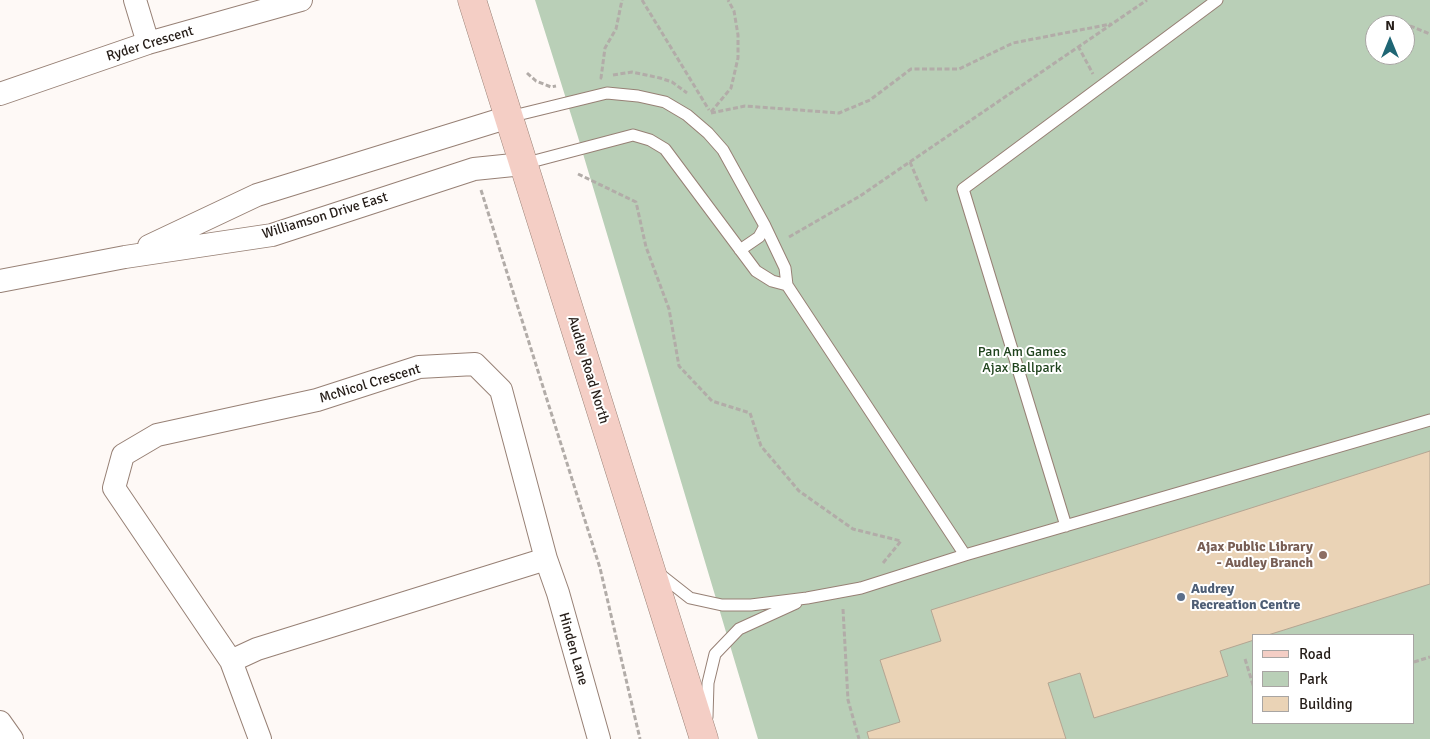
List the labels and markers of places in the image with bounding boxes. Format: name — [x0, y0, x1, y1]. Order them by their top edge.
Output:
place label: Ajax Public Library - Audley Branch — [1197, 539, 1313, 572]
marker: Ajax Public Library - Audley Branch — [1317, 549, 1329, 561]
place label: Audrey Recreation Centre — [1191, 581, 1300, 614]
marker: Audrey Recreation Centre — [1175, 591, 1187, 603]

